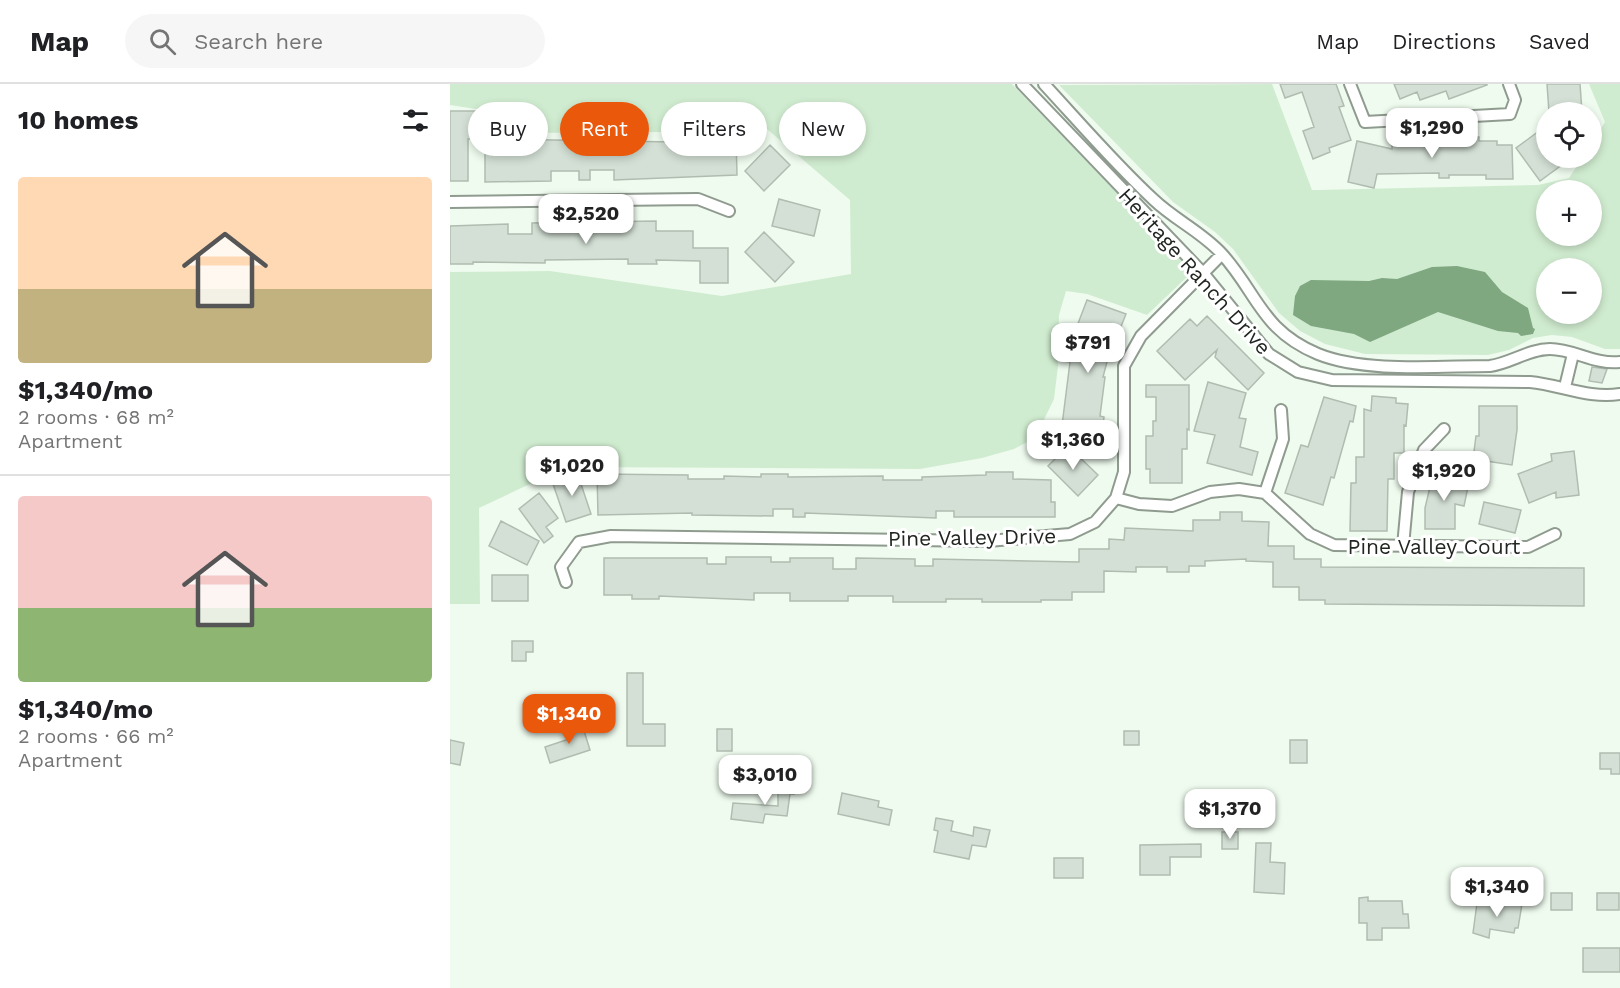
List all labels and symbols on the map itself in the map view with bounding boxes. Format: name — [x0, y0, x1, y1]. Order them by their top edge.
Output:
pin: $1,290 — [1383, 108, 1481, 159]
street label: Heritage Ranch Drive — [1114, 183, 1276, 359]
pin: $2,520 — [537, 194, 635, 245]
pin: $791 — [1052, 323, 1124, 374]
pin: $1,360 — [1024, 420, 1122, 471]
pin: $1,020 — [523, 446, 621, 497]
pin: $1,920 — [1395, 451, 1493, 502]
street label: Pine Valley Drive — [888, 523, 1056, 551]
street label: Pine Valley Court — [1348, 534, 1521, 559]
pin: $1,340 — [520, 694, 618, 745]
pin: $3,010 — [716, 755, 814, 806]
pin: $1,370 — [1181, 789, 1279, 840]
pin: $1,340 — [1448, 867, 1546, 918]

